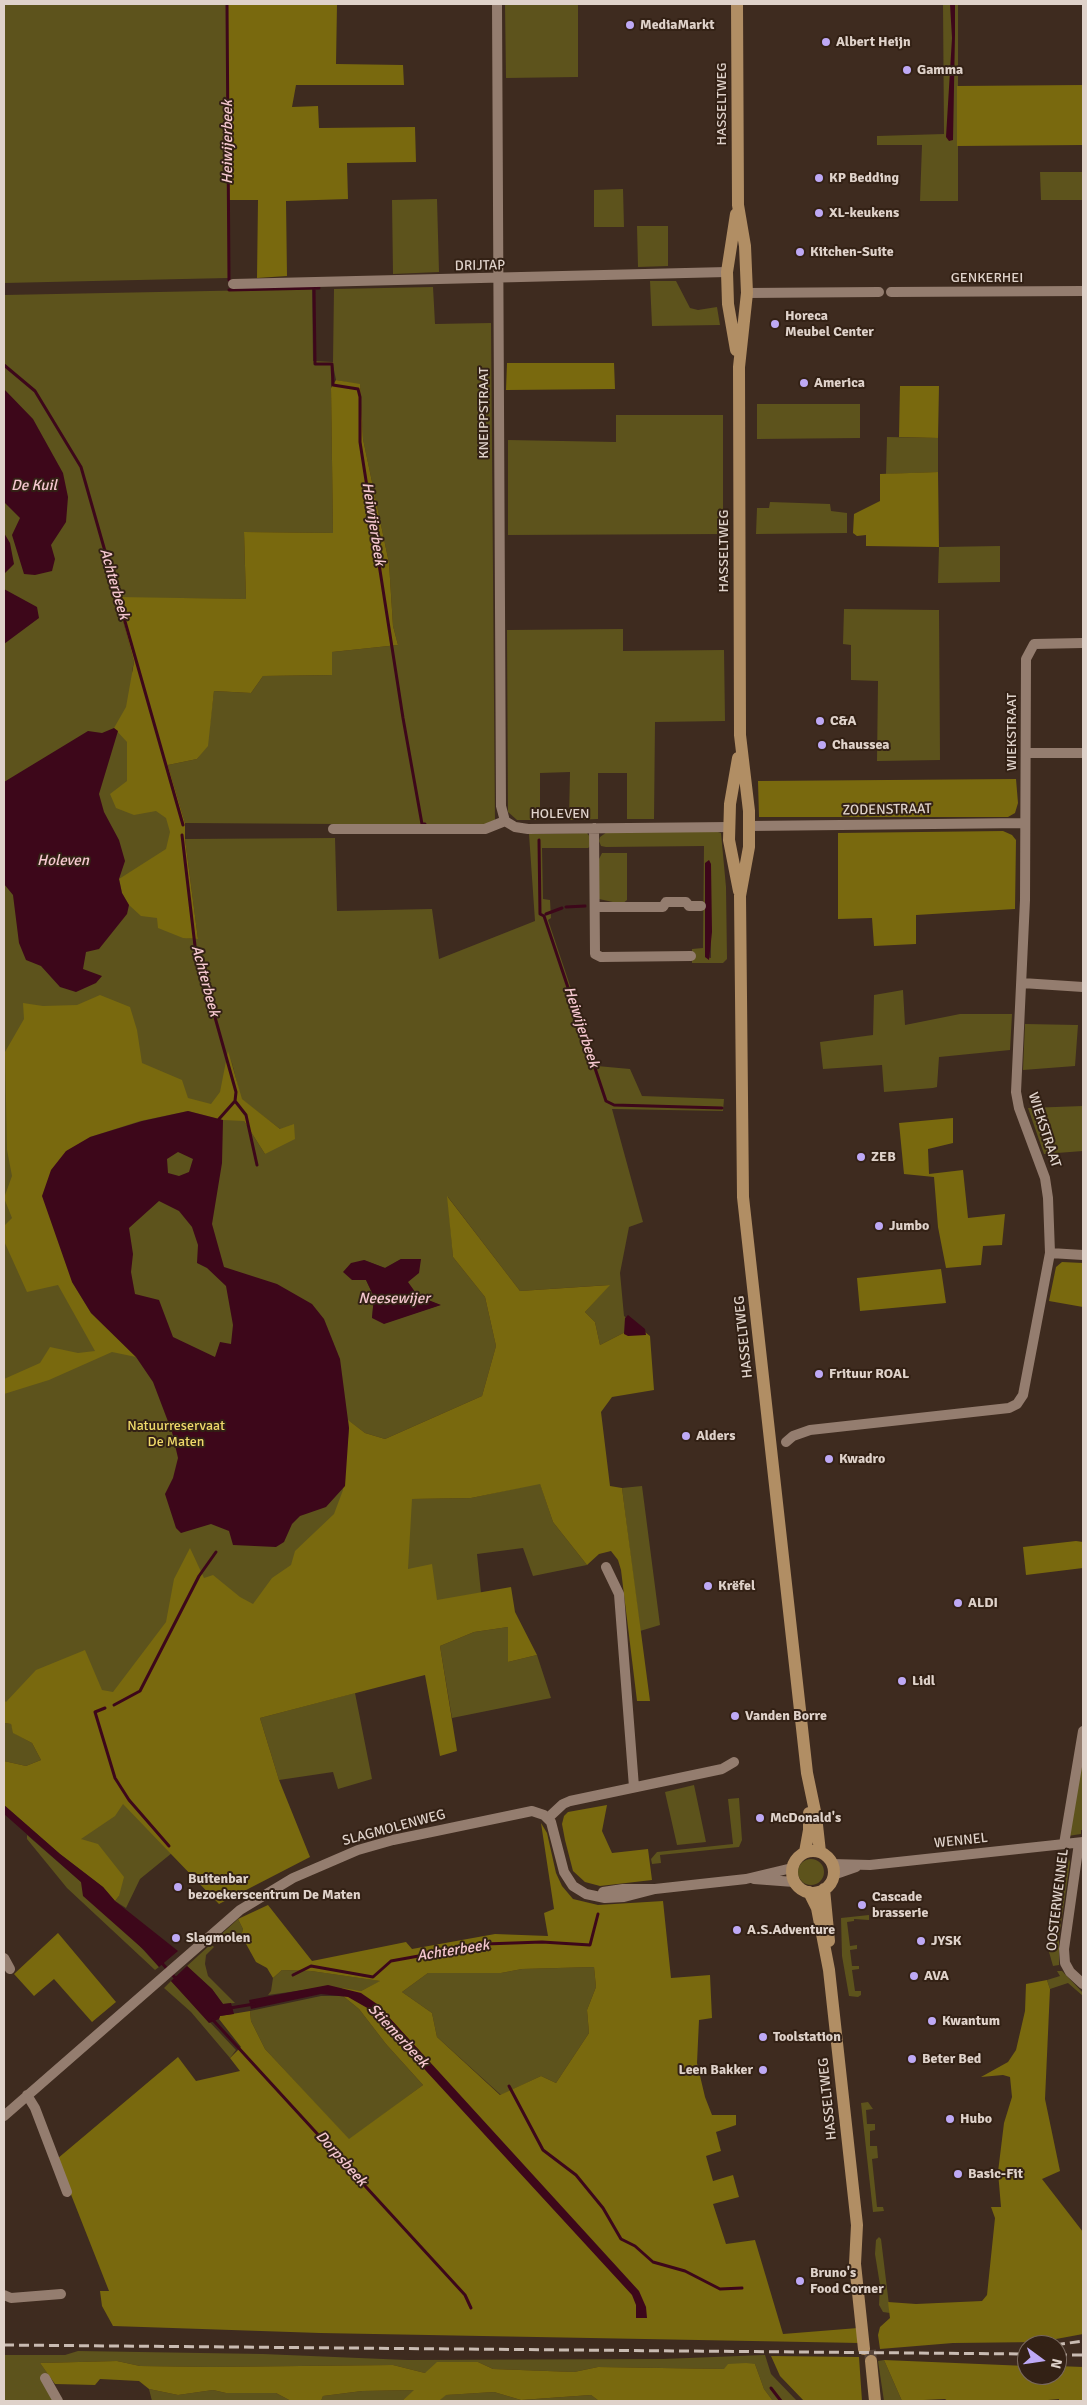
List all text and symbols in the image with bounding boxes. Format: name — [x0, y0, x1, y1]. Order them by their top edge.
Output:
place label: MediaMarkt — [640, 17, 714, 33]
marker: MediaMarkt — [624, 19, 636, 31]
place label: Albert Heijn — [836, 34, 911, 50]
marker: Albert Heijn — [820, 36, 832, 48]
place label: Gamma — [917, 62, 963, 78]
street label: HASSELTWEG — [714, 63, 730, 145]
marker: Gamma — [901, 64, 913, 76]
water label: Heiwijerbeek — [219, 100, 237, 184]
place label: KP Bedding — [829, 170, 899, 186]
marker: KP Bedding — [813, 172, 825, 184]
place label: XL-keukens — [829, 205, 899, 221]
marker: XL-keukens — [813, 207, 825, 219]
place label: Kitchen-Suite — [810, 244, 894, 260]
marker: Kitchen-Suite — [794, 246, 806, 258]
street label: DRIJTAP — [455, 257, 505, 275]
street label: GENKERHEI — [951, 270, 1023, 286]
place label: Horeca Meubel Center — [785, 308, 874, 341]
marker: Horeca Meubel Center — [769, 318, 781, 330]
street label: KNEIPPSTRAAT — [476, 367, 492, 459]
place label: America — [814, 375, 865, 391]
marker: America — [798, 377, 810, 389]
water label: De Kuil — [11, 477, 57, 495]
water label: Heiwijerbeek — [358, 481, 388, 567]
street label: HASSELTWEG — [716, 510, 732, 592]
water label: Achterbeek — [95, 546, 133, 622]
street label: WIEKSTRAAT — [1004, 693, 1020, 771]
place label: C&A — [830, 713, 857, 729]
marker: C&A — [814, 715, 826, 727]
place label: Chaussea — [832, 737, 890, 753]
marker: Chaussea — [816, 739, 828, 751]
street label: ZODENSTRAAT — [842, 801, 932, 819]
street label: HOLEVEN — [530, 806, 590, 822]
water label: Holeven — [37, 852, 89, 870]
water label: Achterbeek — [187, 943, 223, 1019]
water label: Heiwijerbeek — [559, 984, 603, 1070]
street label: WIEKSTRAAT — [1024, 1090, 1064, 1170]
place label: ZEB — [871, 1149, 896, 1165]
marker: ZEB — [855, 1151, 867, 1163]
place label: Jumbo — [889, 1218, 929, 1234]
marker: Jumbo — [873, 1220, 885, 1232]
water label: Neesewijer — [358, 1290, 430, 1308]
street label: HASSELTWEG — [731, 1295, 757, 1379]
place label: Frituur ROAL — [829, 1366, 909, 1382]
marker: Frituur ROAL — [813, 1368, 825, 1380]
park label: Natuurreservaat De Maten — [127, 1418, 225, 1450]
place label: Alders — [696, 1428, 735, 1444]
marker: Alders — [680, 1430, 692, 1442]
place label: Kwadro — [839, 1451, 885, 1467]
marker: Kwadro — [823, 1453, 835, 1465]
place label: Krëfel — [718, 1578, 755, 1594]
marker: Krëfel — [702, 1580, 714, 1592]
place label: ALDI — [968, 1595, 998, 1611]
marker: ALDI — [952, 1597, 964, 1609]
place label: Lidl — [912, 1673, 935, 1689]
marker: Lidl — [896, 1675, 908, 1687]
place label: Vanden Borre — [745, 1708, 827, 1724]
marker: Vanden Borre — [729, 1710, 741, 1722]
street label: SLAGMOLENWEG — [341, 1806, 447, 1850]
place label: McDonald's — [770, 1810, 841, 1826]
marker: McDonald's — [754, 1812, 766, 1824]
street label: WENNEL — [933, 1830, 989, 1852]
street label: OOSTERWENNEL — [1043, 1848, 1073, 1952]
place label: Buitenbar bezoekerscentrum De Maten — [188, 1871, 361, 1904]
marker: Buitenbar bezoekerscentrum De Maten — [172, 1881, 184, 1893]
place label: Cascade brasserie — [872, 1889, 928, 1921]
marker: Cascade brasserie — [856, 1899, 868, 1911]
place label: A.S.Adventure — [747, 1922, 835, 1938]
marker: A.S.Adventure — [731, 1924, 743, 1936]
place label: Slagmolen — [186, 1930, 250, 1946]
marker: Slagmolen — [170, 1932, 182, 1944]
place label: JYSK — [931, 1933, 962, 1949]
marker: JYSK — [915, 1935, 927, 1947]
water label: Achterbeek — [416, 1936, 490, 1966]
place label: AVA — [924, 1968, 949, 1984]
marker: AVA — [908, 1970, 920, 1982]
water label: Stiemerbeek — [364, 2000, 432, 2072]
place label: Kwantum — [942, 2013, 1000, 2029]
marker: Kwantum — [926, 2015, 938, 2027]
place label: Toolstation — [773, 2029, 841, 2045]
marker: Toolstation — [757, 2031, 769, 2043]
place label: Beter Bed — [922, 2051, 981, 2067]
marker: Beter Bed — [906, 2053, 918, 2065]
street label: HASSELTWEG — [815, 2057, 841, 2141]
place label: Leen Bakker — [678, 2062, 753, 2078]
marker: Leen Bakker — [757, 2064, 769, 2076]
place label: Hubo — [960, 2111, 992, 2127]
marker: Hubo — [944, 2113, 956, 2125]
water label: Dorpsbeek — [312, 2128, 370, 2190]
place label: Basic-Fit — [968, 2166, 1023, 2182]
marker: Basic-Fit — [952, 2168, 964, 2180]
place label: Bruno's Food Corner — [810, 2265, 884, 2298]
marker: Bruno's Food Corner — [794, 2275, 806, 2287]
north arrow — [1017, 2335, 1067, 2385]
text: N — [1047, 2357, 1065, 2370]

